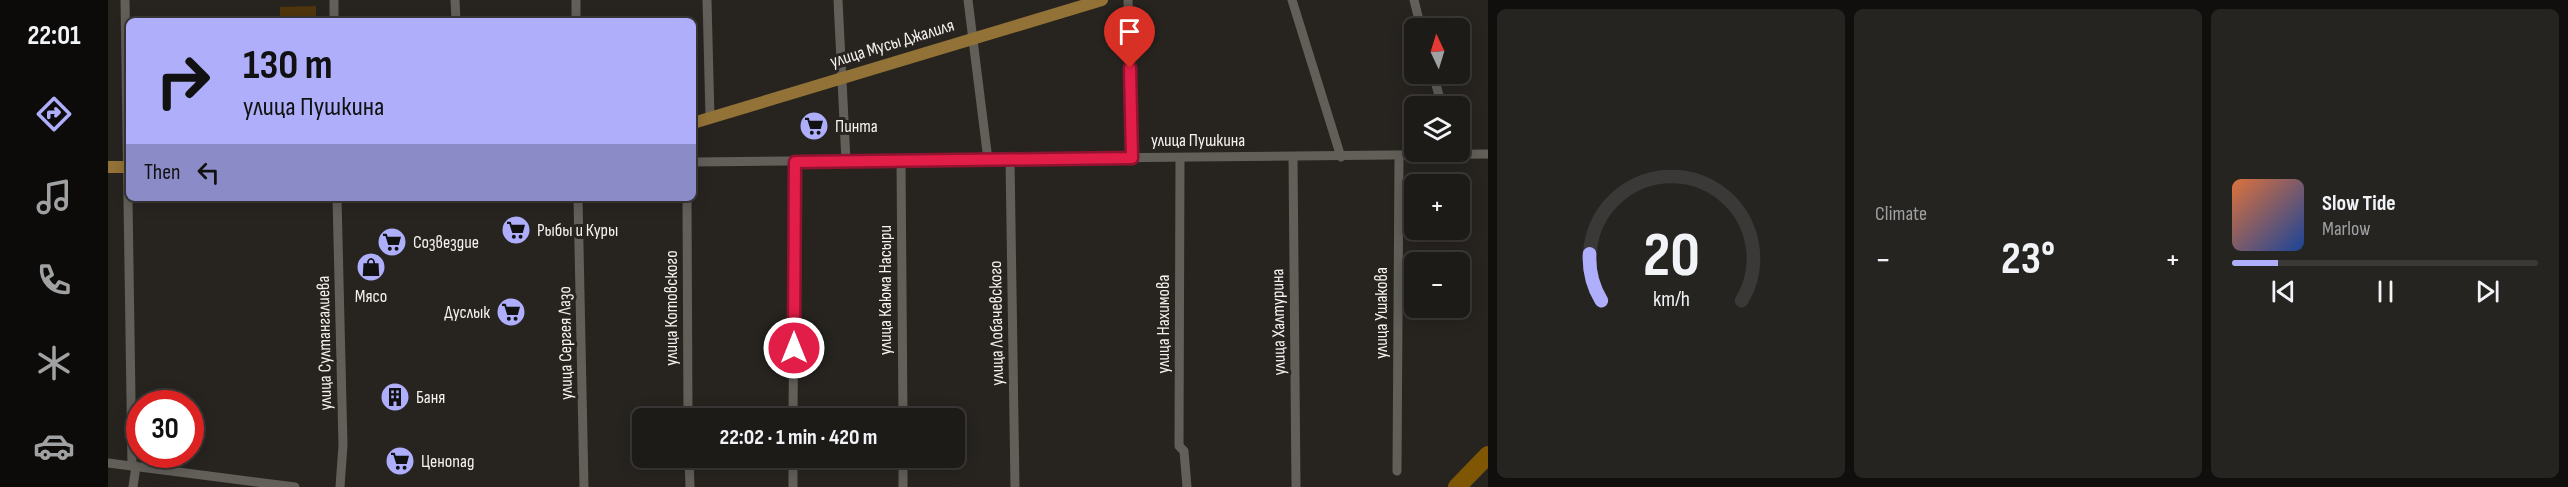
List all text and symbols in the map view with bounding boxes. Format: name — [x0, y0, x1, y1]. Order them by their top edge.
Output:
pin — [1104, 6, 1155, 68]
street label: улица Мусы Джалиля — [828, 15, 957, 72]
icon: arrive — [1113, 15, 1146, 48]
north arrow — [1404, 18, 1470, 84]
map controls — [1404, 18, 1470, 318]
text: 22:01 — [27, 20, 81, 52]
text: 130 m — [243, 40, 333, 91]
icon: right — [144, 42, 222, 120]
text: улица Пушкина — [243, 91, 384, 123]
icon: directions — [33, 93, 75, 135]
button: layers — [1404, 96, 1470, 162]
supermarket icon: Пинта — [798, 110, 830, 142]
place label: Пинта — [835, 116, 878, 137]
street label: улица Пушкина — [1151, 130, 1245, 151]
icon: left — [192, 156, 225, 189]
text: Then — [144, 159, 180, 186]
button: + — [1404, 174, 1470, 240]
icon: music — [33, 176, 75, 218]
text: Slow Tide — [2322, 190, 2396, 217]
text: Climate — [1875, 202, 1927, 226]
supermarket icon: Рыбы и Куры — [500, 214, 532, 246]
text: Marlow — [2322, 217, 2370, 241]
text: 20 — [1642, 219, 1700, 294]
place label: Рыбы и Куры — [537, 220, 618, 241]
street label: улица Каюма Насыри — [875, 225, 896, 355]
supermarket icon: Созвездие — [376, 226, 408, 258]
place label: Созвездие — [413, 232, 479, 253]
text: 23° — [2001, 232, 2055, 287]
text: − — [1875, 240, 1891, 280]
text: + — [2165, 240, 2181, 280]
street label: улица Котовского — [661, 250, 682, 366]
shop icon: Мясо — [355, 251, 387, 283]
button: − — [1404, 252, 1470, 318]
icon: phone — [33, 259, 75, 301]
street label: улица Лобачевского — [985, 260, 1008, 386]
street label: улица Ушакова — [1371, 267, 1392, 359]
street label: улица Халтурина — [1267, 268, 1290, 375]
street label: улица Нахимова — [1153, 274, 1174, 373]
street label: улица Султангалиева — [313, 275, 336, 411]
icon: previous — [2267, 275, 2300, 308]
icon: pause — [2369, 275, 2402, 308]
icon: next — [2471, 275, 2504, 308]
place label: Мясо — [355, 286, 387, 307]
street label: улица Сергея Лазо — [554, 286, 577, 400]
text: km/h — [1652, 287, 1690, 312]
supermarket icon: Дуслык — [495, 296, 527, 328]
place label: Дуслык — [444, 302, 490, 323]
position arrow — [762, 316, 826, 380]
icon: climate — [33, 342, 75, 384]
building icon: Баня — [379, 381, 411, 413]
place label: Баня — [416, 387, 445, 408]
speed limit sign: 30 — [126, 390, 204, 468]
text: 22:02 · 1 min · 420 m — [720, 424, 877, 451]
icon: car — [33, 425, 75, 467]
supermarket icon: Ценопад — [384, 445, 416, 477]
place label: Ценопад — [421, 451, 474, 472]

